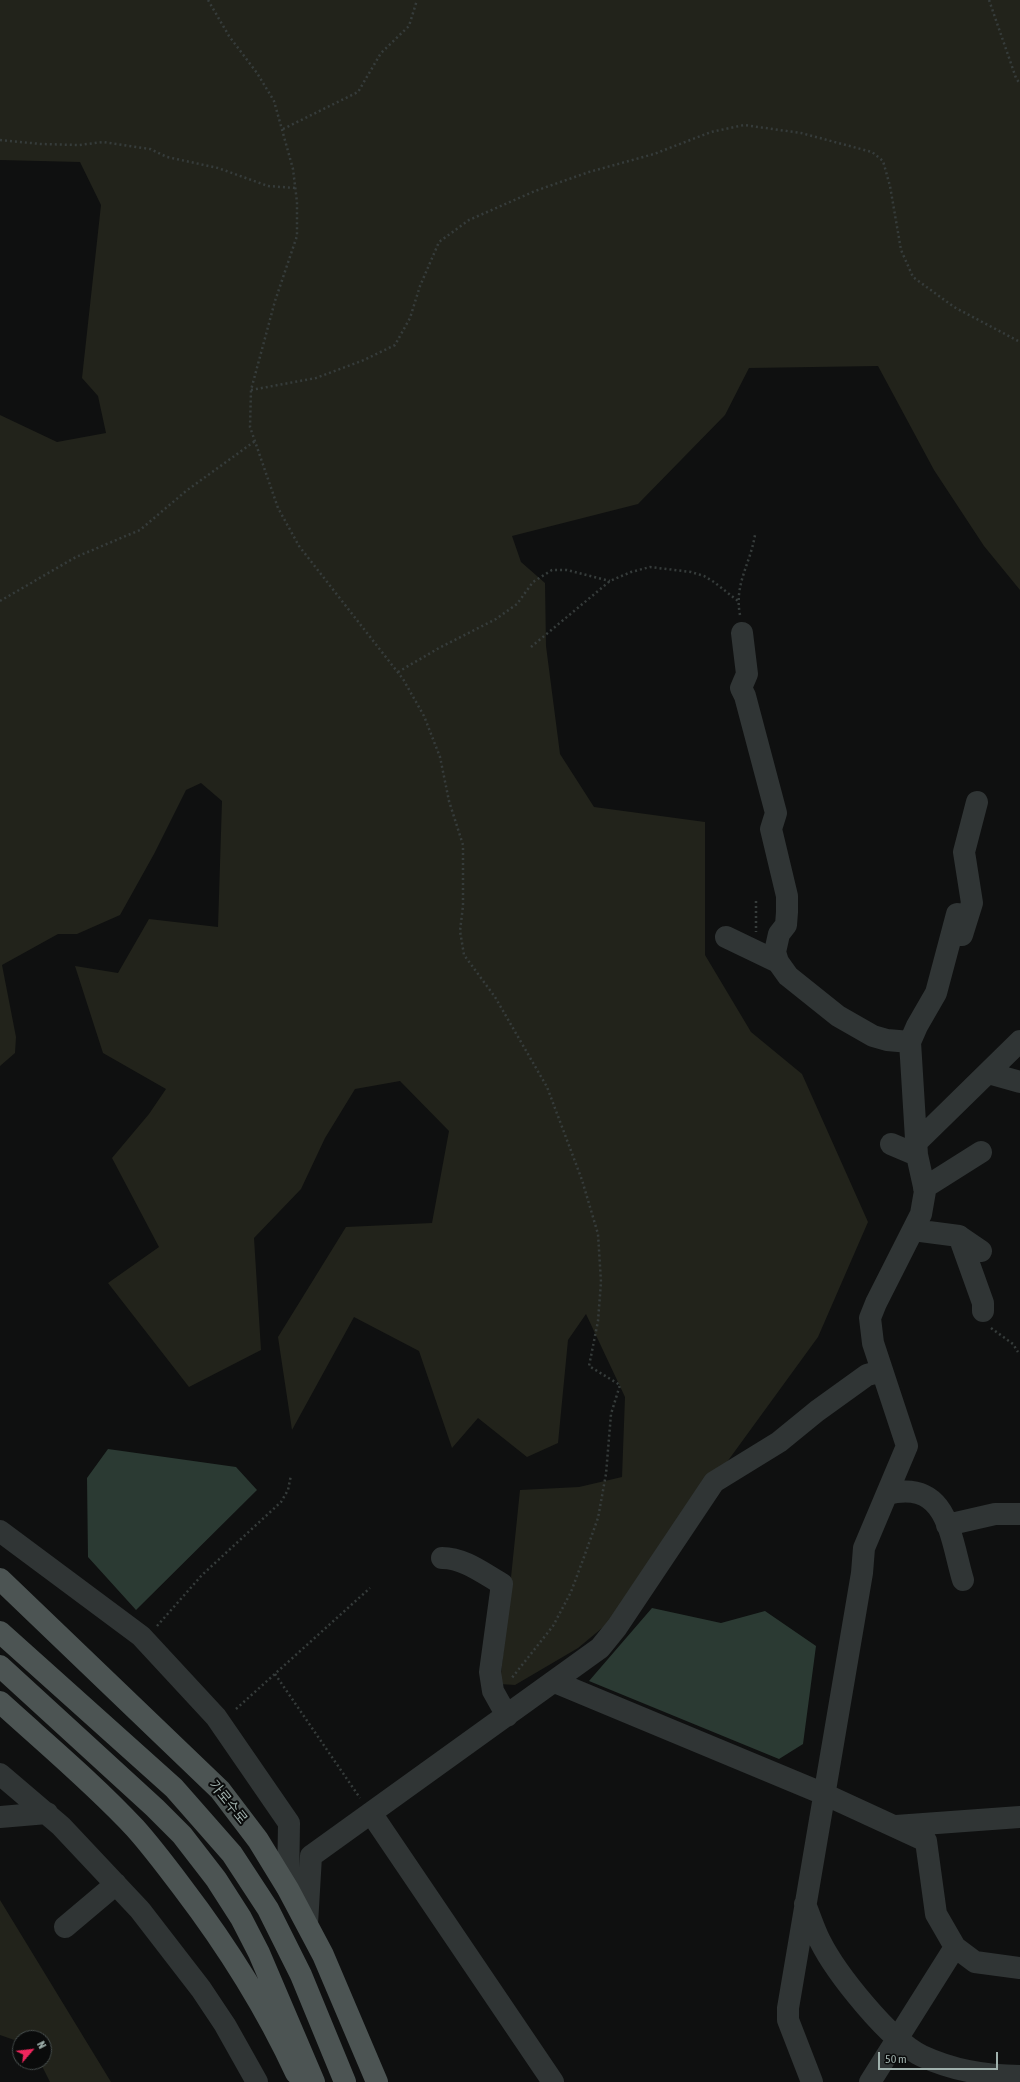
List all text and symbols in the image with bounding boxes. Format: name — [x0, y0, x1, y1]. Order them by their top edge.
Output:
street label: 가로수로 — [205, 1777, 251, 1827]
north arrow — [12, 2030, 52, 2070]
text: N — [35, 2039, 49, 2051]
scale bar — [880, 2044, 1000, 2070]
text: 50 m — [885, 2052, 907, 2066]

